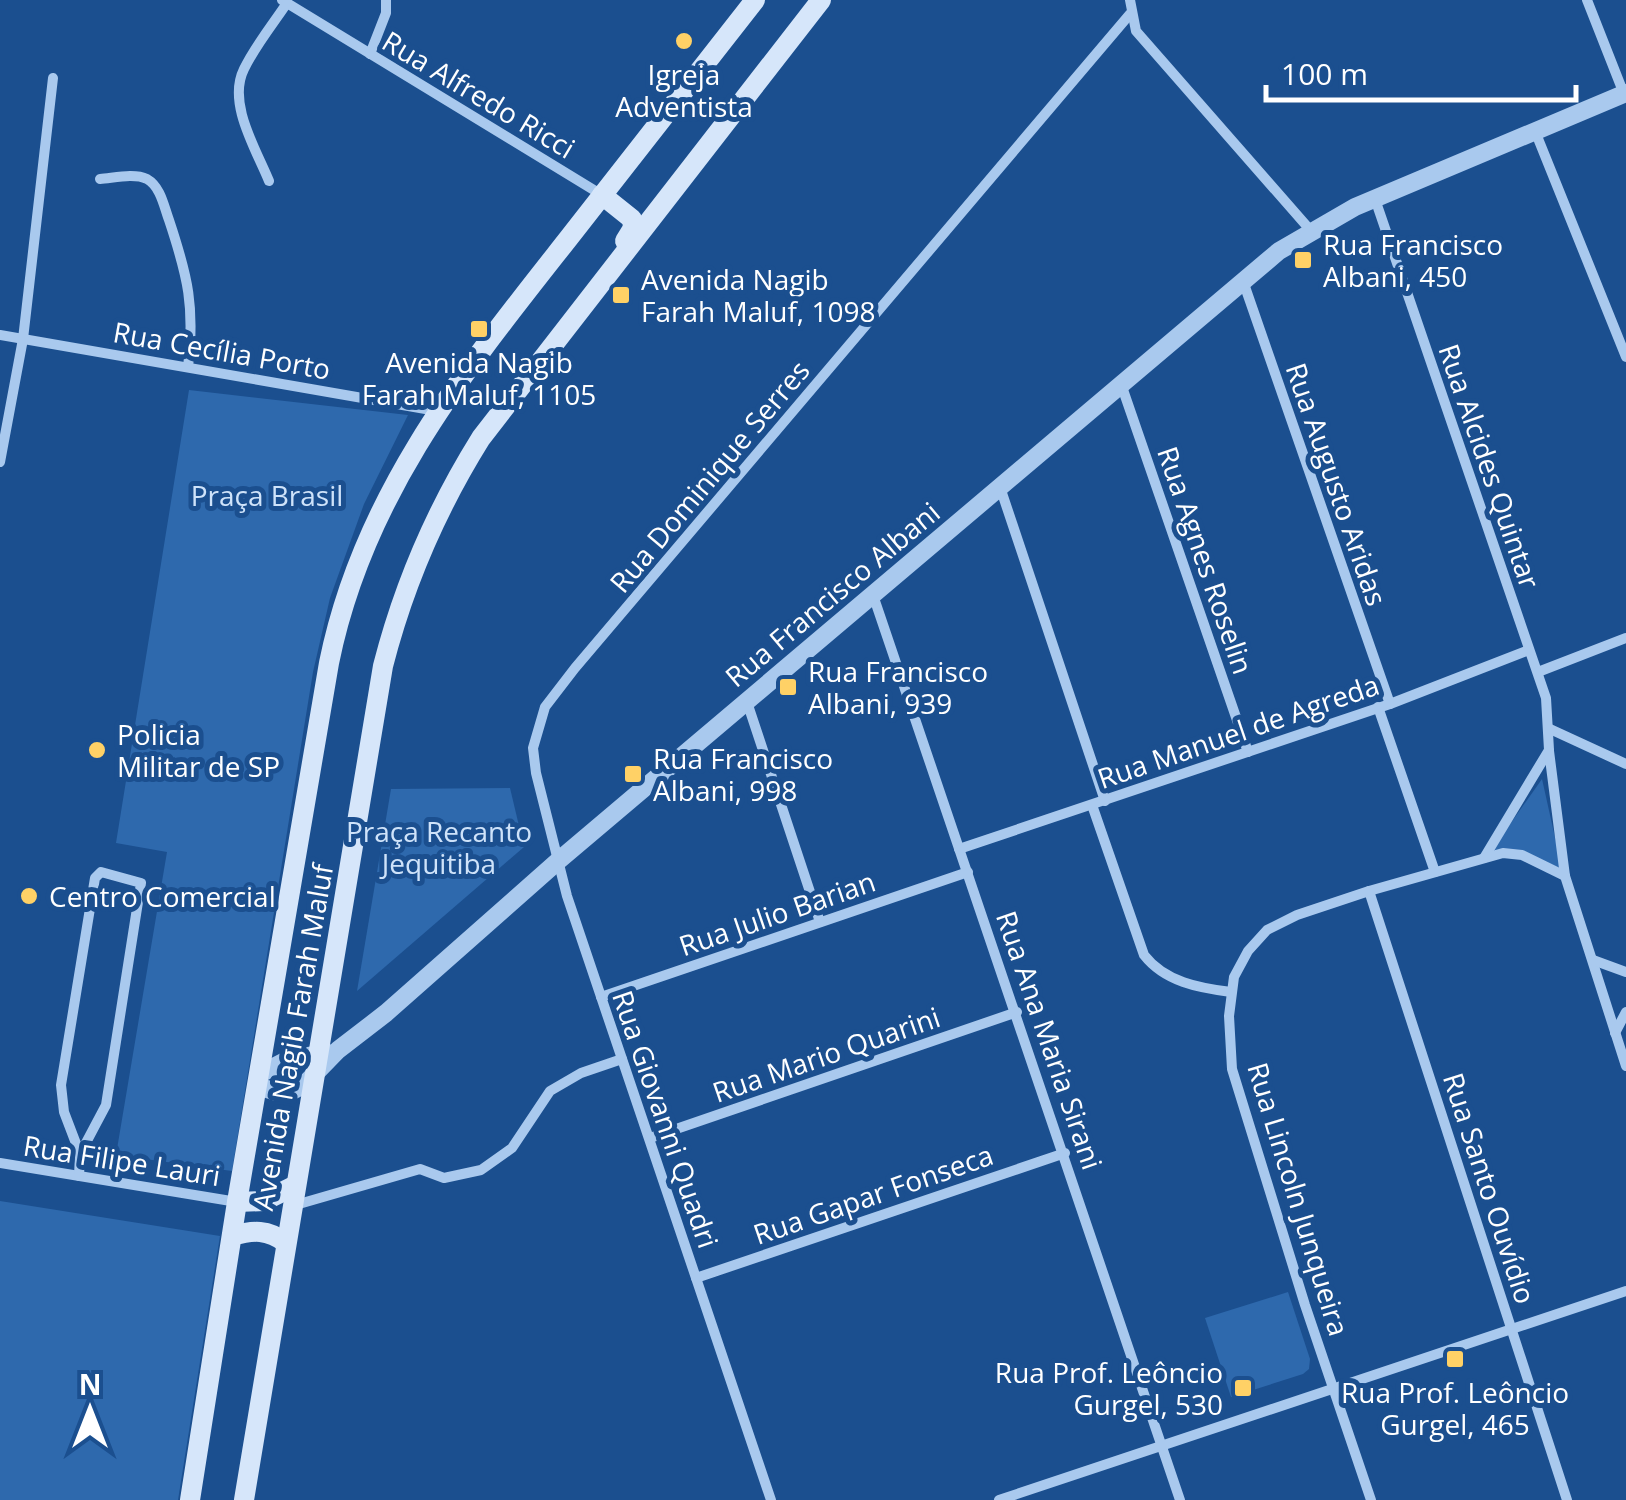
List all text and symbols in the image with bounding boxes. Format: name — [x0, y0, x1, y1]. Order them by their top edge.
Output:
street label: Rua Alfredo Ricci — [376, 22, 582, 166]
marker: Igreja Adventista — [673, 30, 695, 52]
scale bar — [1266, 40, 1576, 102]
text: 100 m — [1281, 53, 1368, 94]
place label: Igreja Adventista — [615, 55, 753, 125]
place label: Rua Francisco Albani, 450 — [1323, 225, 1503, 295]
marker: Rua Francisco Albani, 450 — [1292, 249, 1314, 271]
place label: Avenida Nagib Farah Maluf, 1098 — [641, 260, 875, 330]
marker: Avenida Nagib Farah Maluf, 1098 — [610, 284, 632, 306]
street label: Rua Cecília Porto — [110, 312, 334, 388]
marker: Avenida Nagib Farah Maluf, 1105 — [468, 318, 490, 340]
street label: Rua Alcides Quintar — [1430, 339, 1550, 594]
place label: Avenida Nagib Farah Maluf, 1105 — [362, 343, 596, 413]
street label: Rua Dominique Serres — [601, 352, 817, 600]
street label: Rua Augusto Aridas — [1278, 358, 1396, 610]
street label: Rua Agnes Roselin — [1149, 441, 1263, 679]
park label: Praça Brasil — [191, 476, 343, 514]
street label: Rua Francisco Albani — [717, 493, 947, 695]
place label: Rua Francisco Albani, 939 — [808, 652, 988, 722]
street label: Rua Manuel de Agreda — [1092, 665, 1384, 797]
marker: Rua Francisco Albani, 939 — [777, 676, 799, 698]
place label: Policia Militar de SP — [117, 715, 280, 785]
marker: Policia Militar de SP — [86, 739, 108, 761]
place label: Rua Francisco Albani, 998 — [653, 739, 833, 809]
marker: Rua Francisco Albani, 998 — [622, 763, 644, 785]
park label: Praça Recanto Jequitiba — [346, 812, 532, 882]
street label: Avenida Nagib Farah Maluf — [243, 859, 341, 1213]
street label: Rua Julio Barian — [674, 862, 880, 964]
place label: Centro Comercial — [49, 877, 276, 915]
marker: Centro Comercial — [18, 885, 40, 907]
street label: Rua Ana Maria Sirani — [988, 906, 1112, 1174]
street label: Rua Giovanni Quadri — [604, 985, 728, 1253]
street label: Rua Mario Quarini — [707, 997, 945, 1111]
street label: Rua Lincoln Junqueira — [1239, 1058, 1359, 1340]
street label: Rua Santo Ouvídio — [1435, 1068, 1545, 1308]
street label: Rua Filipe Lauri — [21, 1126, 223, 1194]
street label: Rua Gapar Fonseca — [748, 1135, 998, 1253]
marker: Rua Prof. Leôncio Gurgel, 465 — [1444, 1348, 1466, 1370]
place label: Rua Prof. Leôncio Gurgel, 530 — [995, 1353, 1223, 1423]
north arrow — [40, 1360, 140, 1460]
text: N — [79, 1365, 101, 1403]
place label: Rua Prof. Leôncio Gurgel, 465 — [1341, 1373, 1569, 1443]
marker: Rua Prof. Leôncio Gurgel, 530 — [1232, 1377, 1254, 1399]

